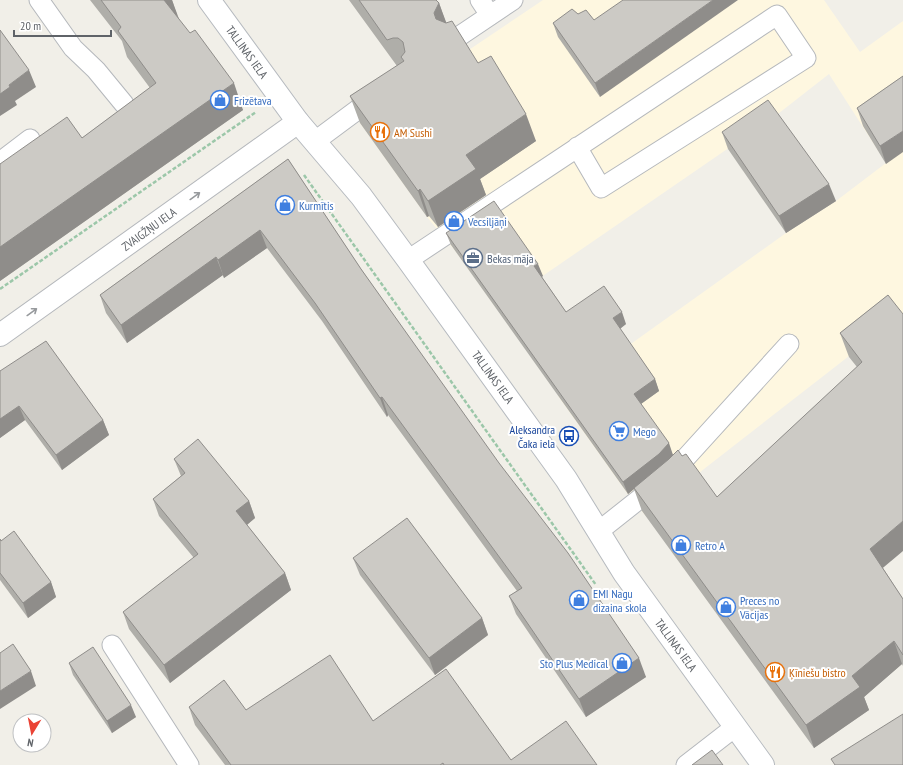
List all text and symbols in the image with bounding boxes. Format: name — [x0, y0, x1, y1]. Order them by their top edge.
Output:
scale bar — [14, 12, 111, 38]
text: 20 m — [20, 18, 41, 33]
street label: TALLINAS IELA — [223, 23, 271, 82]
shop icon: Frizētava — [209, 89, 231, 111]
place label: Frizētava — [234, 93, 272, 108]
restaurant icon: AM Sushi — [369, 121, 391, 143]
place label: AM Sushi — [394, 125, 432, 140]
one-way arrow — [189, 192, 200, 200]
shop icon: Kurmītis — [274, 194, 296, 216]
place label: Kurmītis — [299, 198, 334, 213]
street label: ZVAIGŽŅU IELA — [119, 204, 179, 254]
shop icon: Vecsiljāņi — [443, 210, 465, 232]
place label: Vecsiljāņi — [467, 214, 507, 229]
office icon: Bekas māja — [462, 247, 484, 269]
place label: Bekas māja — [487, 251, 534, 266]
one-way arrow — [26, 308, 37, 317]
street label: TALLINAS IELA — [469, 348, 517, 407]
supermarket icon: Mego — [608, 420, 630, 442]
place label: Aleksandra Čaka iela — [510, 422, 555, 451]
place label: Mego — [633, 424, 656, 439]
bus stop icon: Aleksandra Čaka iela — [558, 425, 580, 447]
shop icon: Retro A — [670, 534, 692, 556]
place label: Retro A — [695, 538, 725, 553]
place label: EMI Nagu dizaina skola — [593, 586, 647, 615]
shop icon: EMI Nagu dizaina skola — [568, 589, 590, 611]
place label: Preces no Vācijas — [739, 593, 779, 622]
shop icon: Preces no Vācijas — [715, 596, 737, 618]
street label: TALLINAS IELA — [652, 616, 700, 675]
shop icon: Sto Plus Medical — [611, 652, 633, 674]
place label: Sto Plus Medical — [540, 656, 608, 671]
restaurant icon: Ķīniešu bistro — [764, 661, 786, 683]
place label: Ķīniešu bistro — [789, 665, 846, 680]
north arrow — [12, 713, 52, 753]
text: N — [26, 735, 34, 750]

